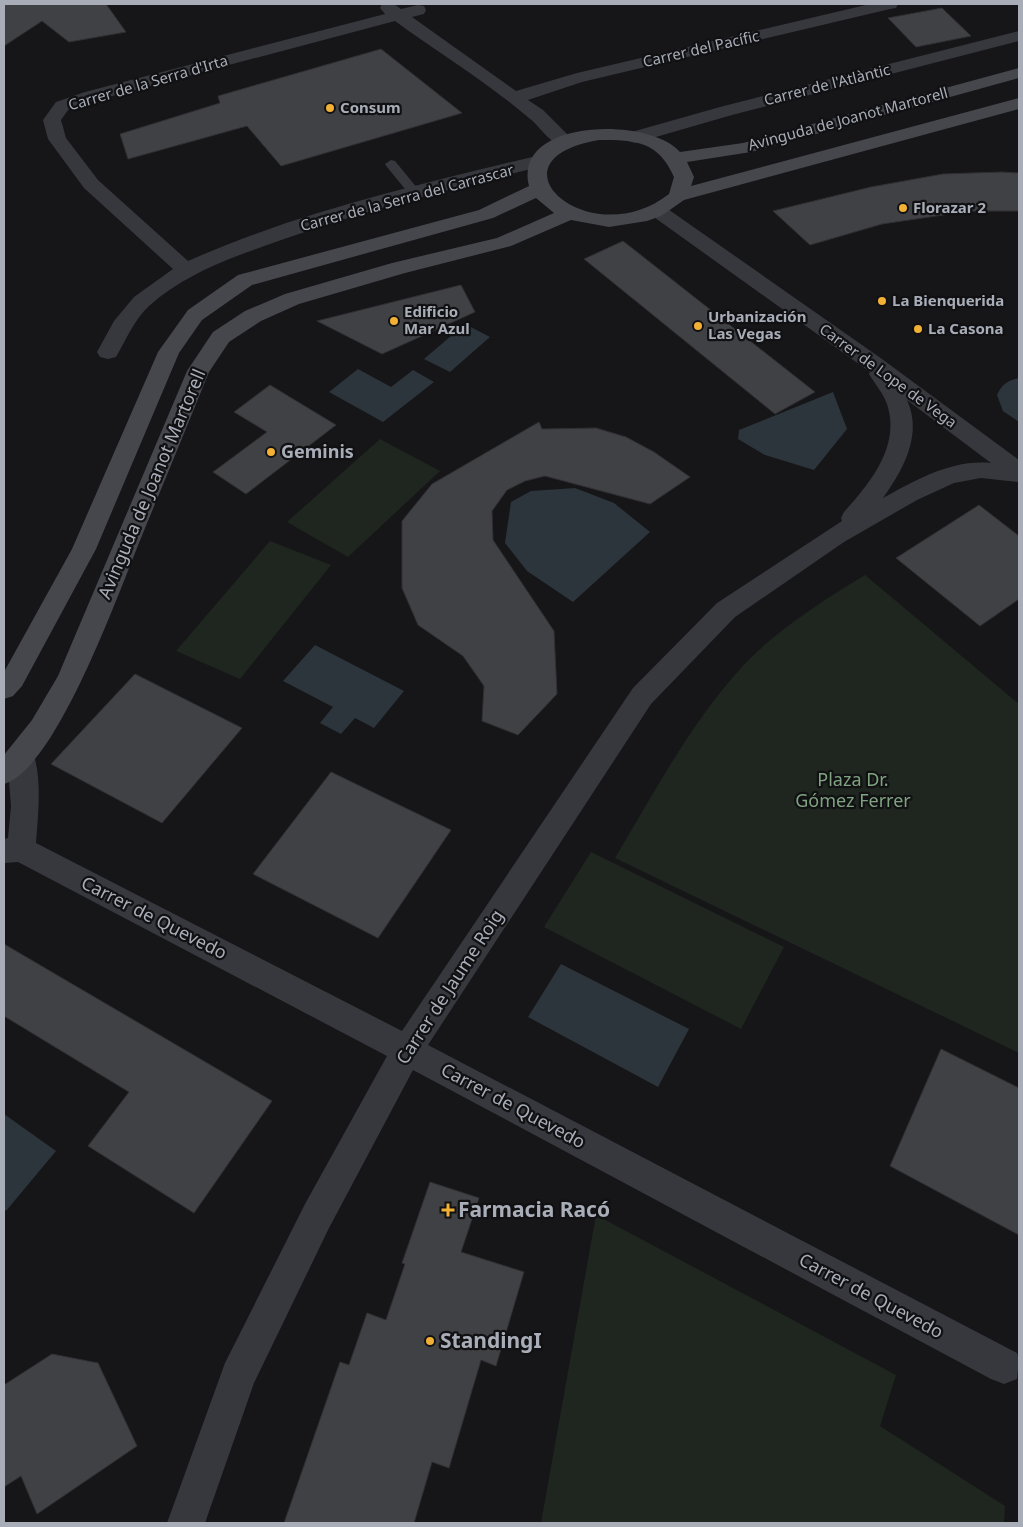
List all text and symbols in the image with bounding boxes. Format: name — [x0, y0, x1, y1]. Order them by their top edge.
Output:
street label: Carrer del Pacífic — [641, 25, 761, 71]
street label: Carrer de la Serra d'Irta — [66, 50, 230, 114]
street label: Carrer de l'Atlàntic — [762, 59, 892, 109]
street label: Avinguda de Joanot Martorell — [746, 82, 950, 154]
place label: Consum — [340, 97, 401, 117]
marker: Consum — [324, 102, 336, 114]
street label: Carrer de la Serra del Carrascar — [298, 159, 516, 235]
place label: Florazar 2 — [913, 197, 986, 217]
marker: Florazar 2 — [897, 202, 909, 214]
place label: La Bienquerida — [892, 290, 1004, 310]
marker: La Bienquerida — [876, 295, 888, 307]
place label: Edificio Mar Azul — [404, 301, 470, 338]
place label: Urbanización Las Vegas — [708, 306, 806, 343]
marker: Edificio Mar Azul — [388, 315, 400, 327]
place label: La Casona — [928, 318, 1004, 338]
street label: Carrer de Lope de Vega — [816, 319, 961, 432]
marker: Urbanización Las Vegas — [692, 320, 704, 332]
marker: La Casona — [912, 323, 924, 335]
street label: Avinguda de Joanot Martorell — [92, 365, 210, 602]
place label: Geminis — [281, 439, 354, 463]
marker: Geminis — [265, 446, 277, 458]
park label: Plaza Dr. Gómez Ferrer — [795, 767, 911, 812]
street label: Carrer de Quevedo — [78, 870, 231, 964]
street label: Carrer de Jaume Roig — [390, 905, 508, 1068]
street label: Carrer de Quevedo — [437, 1057, 590, 1153]
place label: Farmacia Racó — [458, 1195, 610, 1223]
marker: Farmacia Racó — [442, 1204, 454, 1216]
street label: Carrer de Quevedo — [795, 1247, 948, 1343]
place label: StandingI — [440, 1326, 542, 1354]
marker: StandingI — [424, 1335, 436, 1347]

